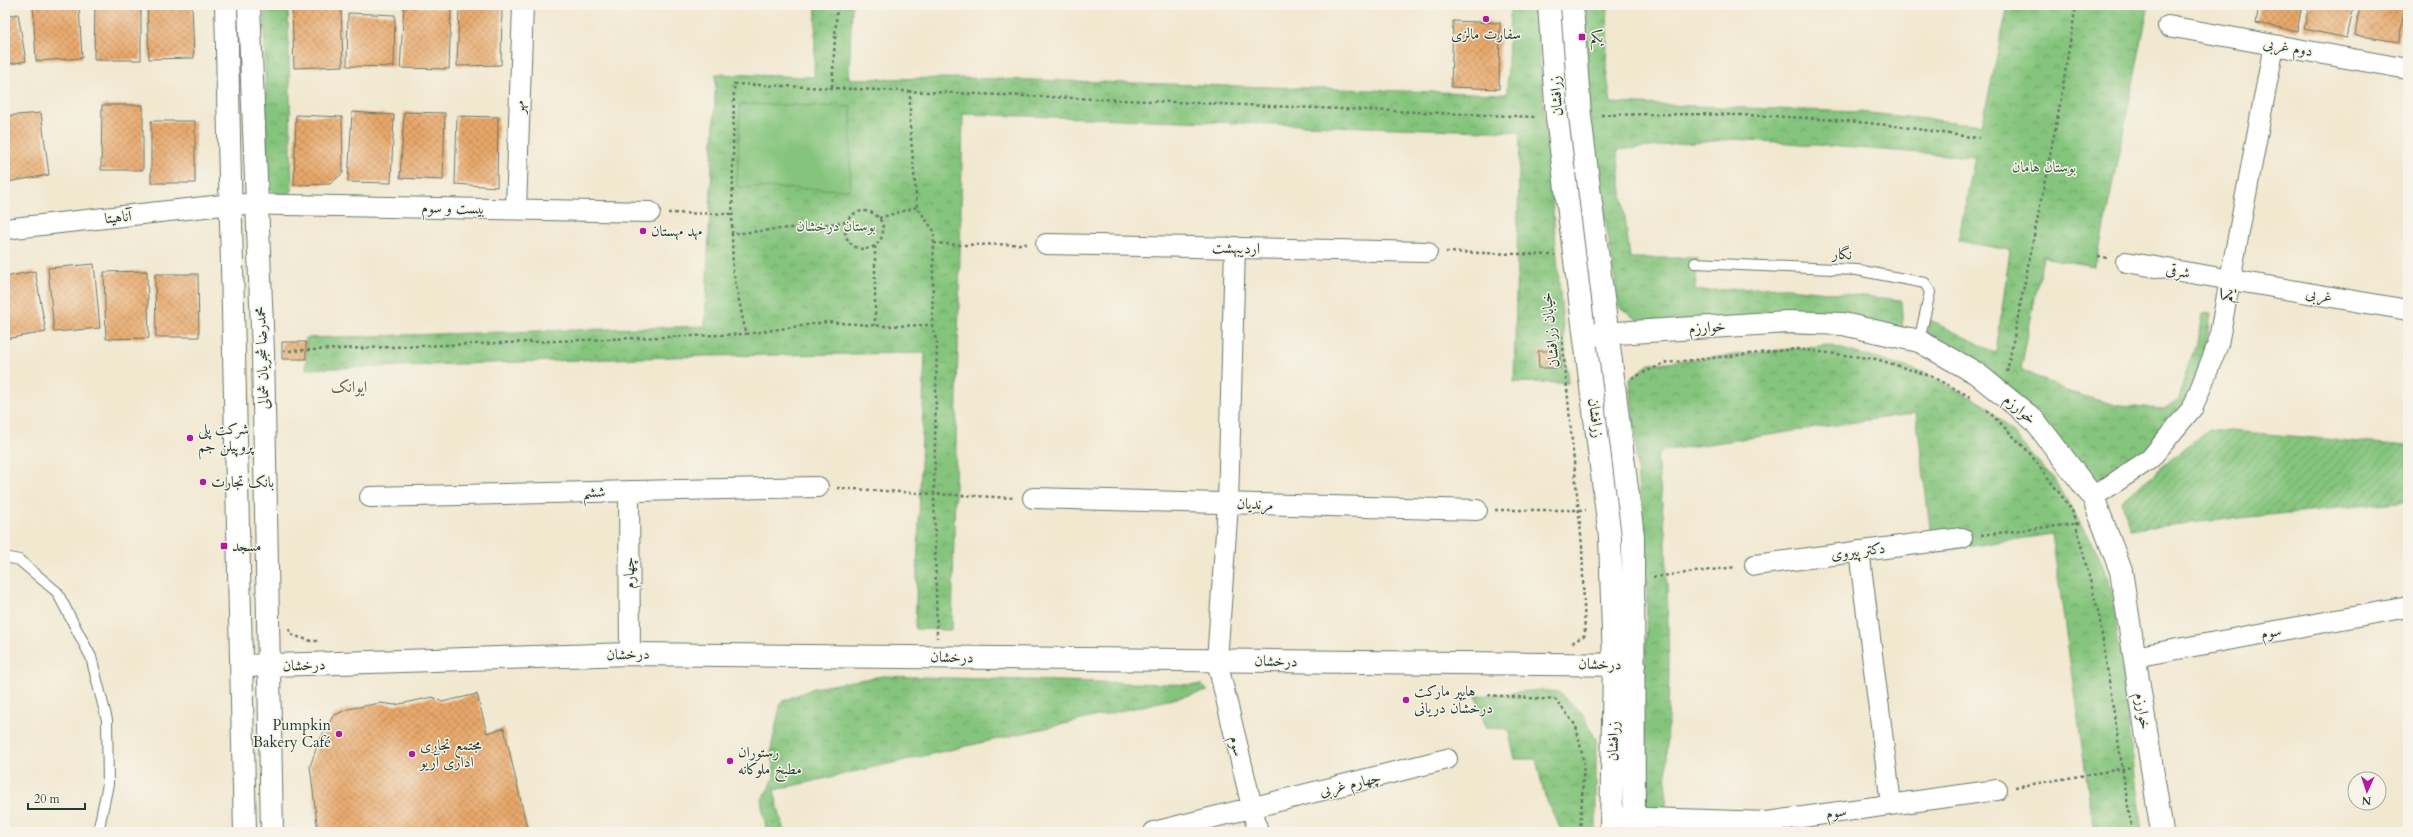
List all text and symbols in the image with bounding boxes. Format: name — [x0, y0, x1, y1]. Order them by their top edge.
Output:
marker: سفارت مالزی — [1481, 14, 1491, 24]
place label: سفارت مالزی — [1451, 24, 1521, 44]
place label: یکم — [1590, 27, 1604, 51]
marker: یکم — [1577, 32, 1587, 42]
street label: دوم غربی — [2261, 33, 2314, 64]
street label: زرافشان — [1545, 75, 1567, 117]
street label: مهر — [509, 100, 529, 116]
park label: بوستان هامان — [2012, 157, 2076, 177]
street label: بیست و سوم — [421, 197, 485, 222]
street label: آناهیتا — [103, 205, 134, 228]
park label: بوستان درخشان — [796, 216, 876, 236]
place label: مهد مهستان — [651, 221, 702, 241]
marker: مهد مهستان — [638, 226, 648, 236]
street label: اردیبهشت — [1212, 238, 1260, 258]
street label: نگار — [1830, 243, 1852, 265]
street label: شرقی — [2164, 259, 2192, 283]
street label: غربی — [2304, 283, 2334, 308]
street label: یکم — [2216, 286, 2242, 304]
street label: خیابان زرافشان — [1536, 291, 1564, 369]
street label: محمدرضا شجریان شمالی — [250, 306, 274, 410]
street label: خوارزم — [1688, 316, 1726, 341]
district label: ایوانک — [331, 376, 367, 398]
street label: خوارزم — [1998, 389, 2041, 431]
street label: زرافشان — [1584, 397, 1608, 439]
place label: شرکت پلی پروپیلن جم — [198, 419, 255, 460]
marker: شرکت پلی پروپیلن جم — [185, 433, 195, 443]
place label: بانک تجارت — [211, 472, 274, 492]
marker: بانک تجارت — [198, 477, 208, 487]
street label: ششم — [582, 482, 606, 507]
street label: مرنديان — [1236, 493, 1274, 516]
place label: مسجد — [232, 536, 261, 556]
street label: دکتر پیروی — [1830, 538, 1886, 565]
marker: مسجد — [219, 541, 229, 551]
street label: چهارم — [619, 557, 642, 589]
street label: سوم — [2259, 620, 2283, 647]
street label: درخشان — [606, 644, 650, 664]
street label: درخشان — [930, 647, 974, 667]
street label: درخشان — [1254, 651, 1298, 671]
street label: درخشان — [282, 654, 326, 676]
street label: درخشان — [1578, 654, 1622, 674]
place label: هایپر مارکت درخشان دریانی — [1414, 681, 1493, 718]
street label: خوارزم — [2127, 691, 2156, 731]
marker: هایپر مارکت درخشان دریانی — [1401, 695, 1411, 705]
place label: Pumpkin Bakery Café — [253, 715, 331, 752]
street label: زرافشان — [1603, 721, 1623, 761]
marker: Pumpkin Bakery Café — [334, 729, 344, 739]
street label: سوم — [1222, 734, 1249, 759]
place label: مجتمع تجاری اداری آريو — [418, 735, 482, 772]
place label: رستوران مطبخ ملوکانه — [738, 742, 802, 783]
marker: مجتمع تجاری اداری آريو — [407, 749, 417, 759]
marker: رستوران مطبخ ملوکانه — [725, 756, 735, 766]
street label: چهارم غربی — [1317, 767, 1383, 804]
north arrow — [2347, 771, 2387, 811]
scale bar — [28, 785, 85, 811]
text: 20 m — [34, 791, 61, 807]
text: N — [2361, 793, 2372, 808]
street label: سوم — [1824, 801, 1848, 826]

